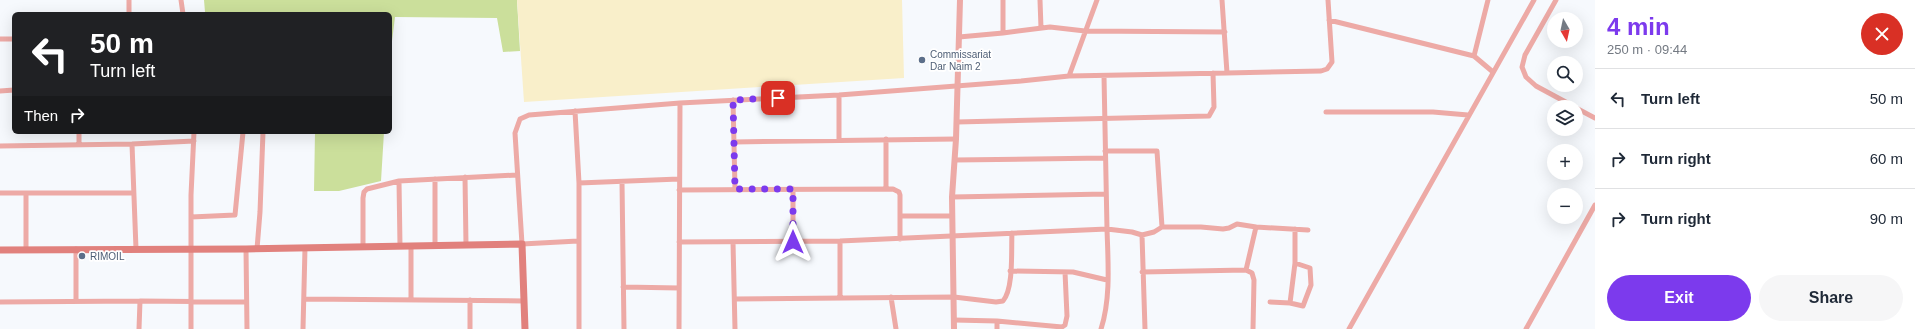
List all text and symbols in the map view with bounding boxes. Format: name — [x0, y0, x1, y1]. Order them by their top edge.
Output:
north arrow — [1547, 12, 1583, 48]
map controls — [1547, 12, 1583, 224]
text: 4 min — [1607, 13, 1670, 40]
button: close — [1861, 13, 1903, 55]
icon: left — [24, 28, 76, 80]
text: 50 m — [90, 28, 154, 59]
text: 250 m · 09:44 — [1607, 42, 1687, 57]
place label: Commissariat Dar Naim 2 — [930, 49, 991, 72]
marker: Commissariat Dar Naim 2 — [917, 55, 927, 65]
button: search — [1547, 56, 1583, 92]
text: Turn left — [90, 61, 155, 81]
pin — [761, 81, 795, 115]
icon: arrive — [767, 87, 789, 109]
icon: left — [1607, 88, 1629, 110]
text: Turn left — [1641, 90, 1700, 107]
text: 50 m — [1870, 90, 1903, 107]
button: layers — [1547, 100, 1583, 136]
icon: right — [66, 104, 88, 126]
text: Then — [24, 107, 58, 124]
button: + — [1547, 144, 1583, 180]
icon: right — [1607, 148, 1629, 170]
text: Turn right — [1641, 150, 1711, 167]
text: 60 m — [1870, 150, 1903, 167]
button: − — [1547, 188, 1583, 224]
icon: right — [1607, 208, 1629, 230]
text: Turn right — [1641, 210, 1711, 227]
text: 90 m — [1870, 210, 1903, 227]
position arrow — [772, 221, 814, 263]
marker: RIMOIL — [77, 251, 87, 261]
place label: RIMOIL — [90, 251, 125, 262]
button: Exit — [1607, 275, 1751, 321]
button: Share — [1759, 275, 1903, 321]

